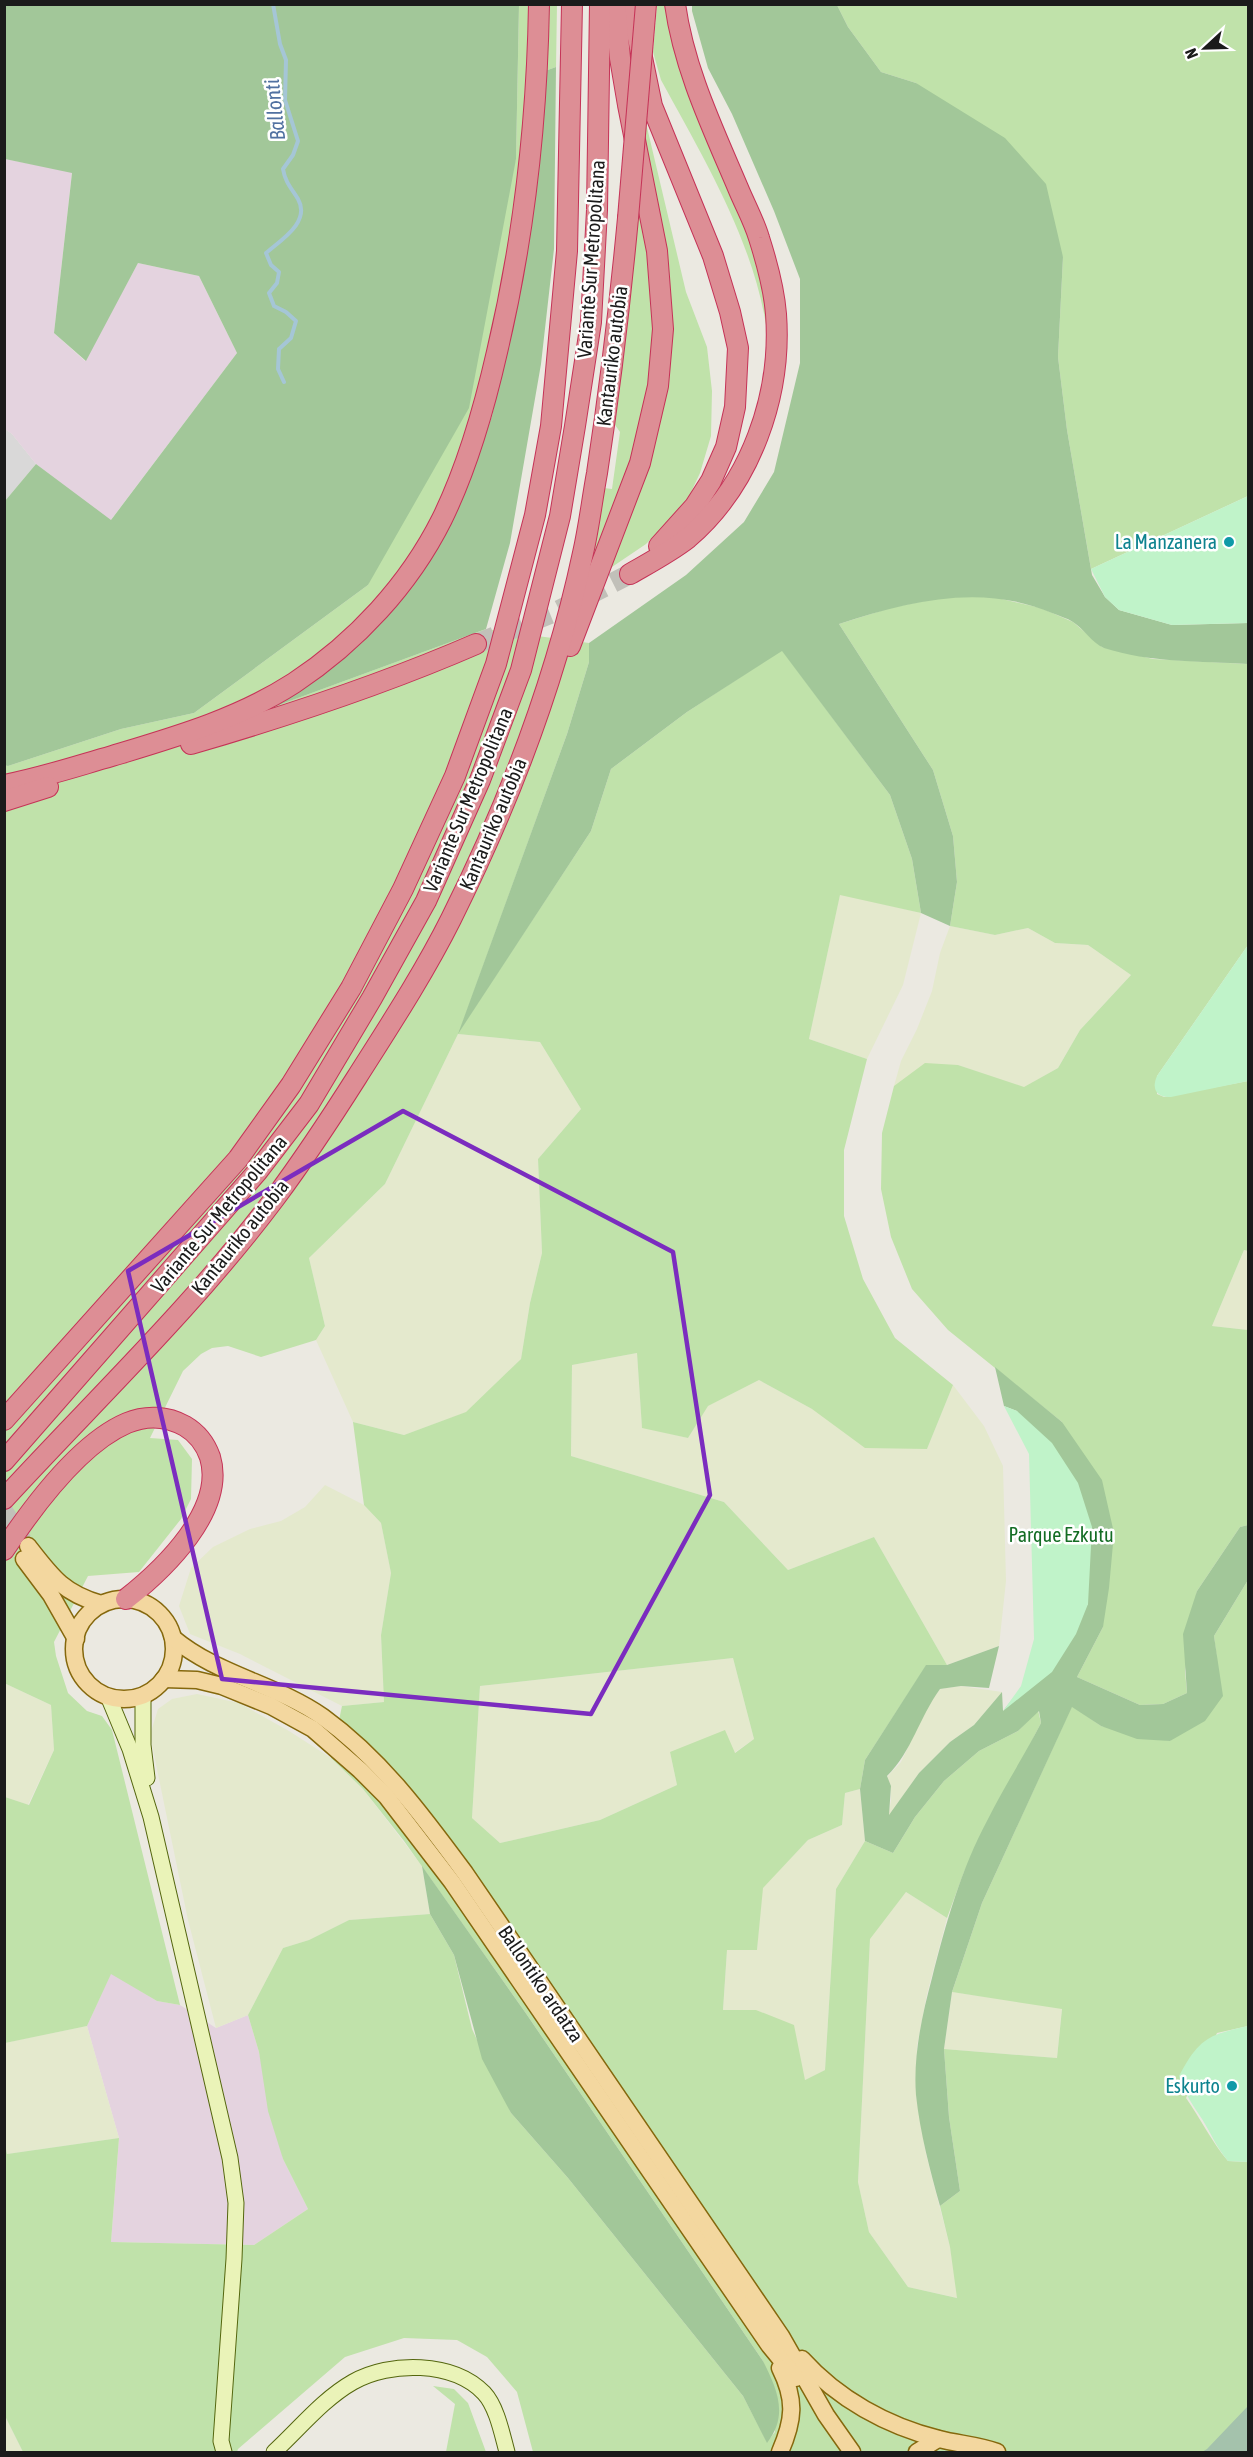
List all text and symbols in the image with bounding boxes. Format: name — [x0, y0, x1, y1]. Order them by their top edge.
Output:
north arrow — [1175, 18, 1235, 78]
text: N — [1181, 46, 1201, 61]
water label: Ballonti — [259, 78, 289, 142]
street label: Variante Sur Metropolitana — [572, 159, 609, 359]
street label: Kantauriko autobia — [591, 284, 632, 428]
place label: La Manzanera — [1115, 530, 1217, 553]
marker: La Manzanera — [1222, 535, 1236, 549]
street label: Variante Sur Metropolitana — [418, 704, 517, 896]
street label: Kantauriko autobia — [454, 754, 531, 893]
street label: Variante Sur Metropolitana — [146, 1130, 291, 1297]
street label: Kantauriko autobia — [186, 1174, 293, 1299]
park label: Parque Ezkutu — [1008, 1523, 1114, 1546]
street label: Ballontiko ardatza — [494, 1921, 589, 2046]
place label: Eskurto — [1165, 2074, 1220, 2097]
marker: Eskurto — [1225, 2079, 1239, 2093]

